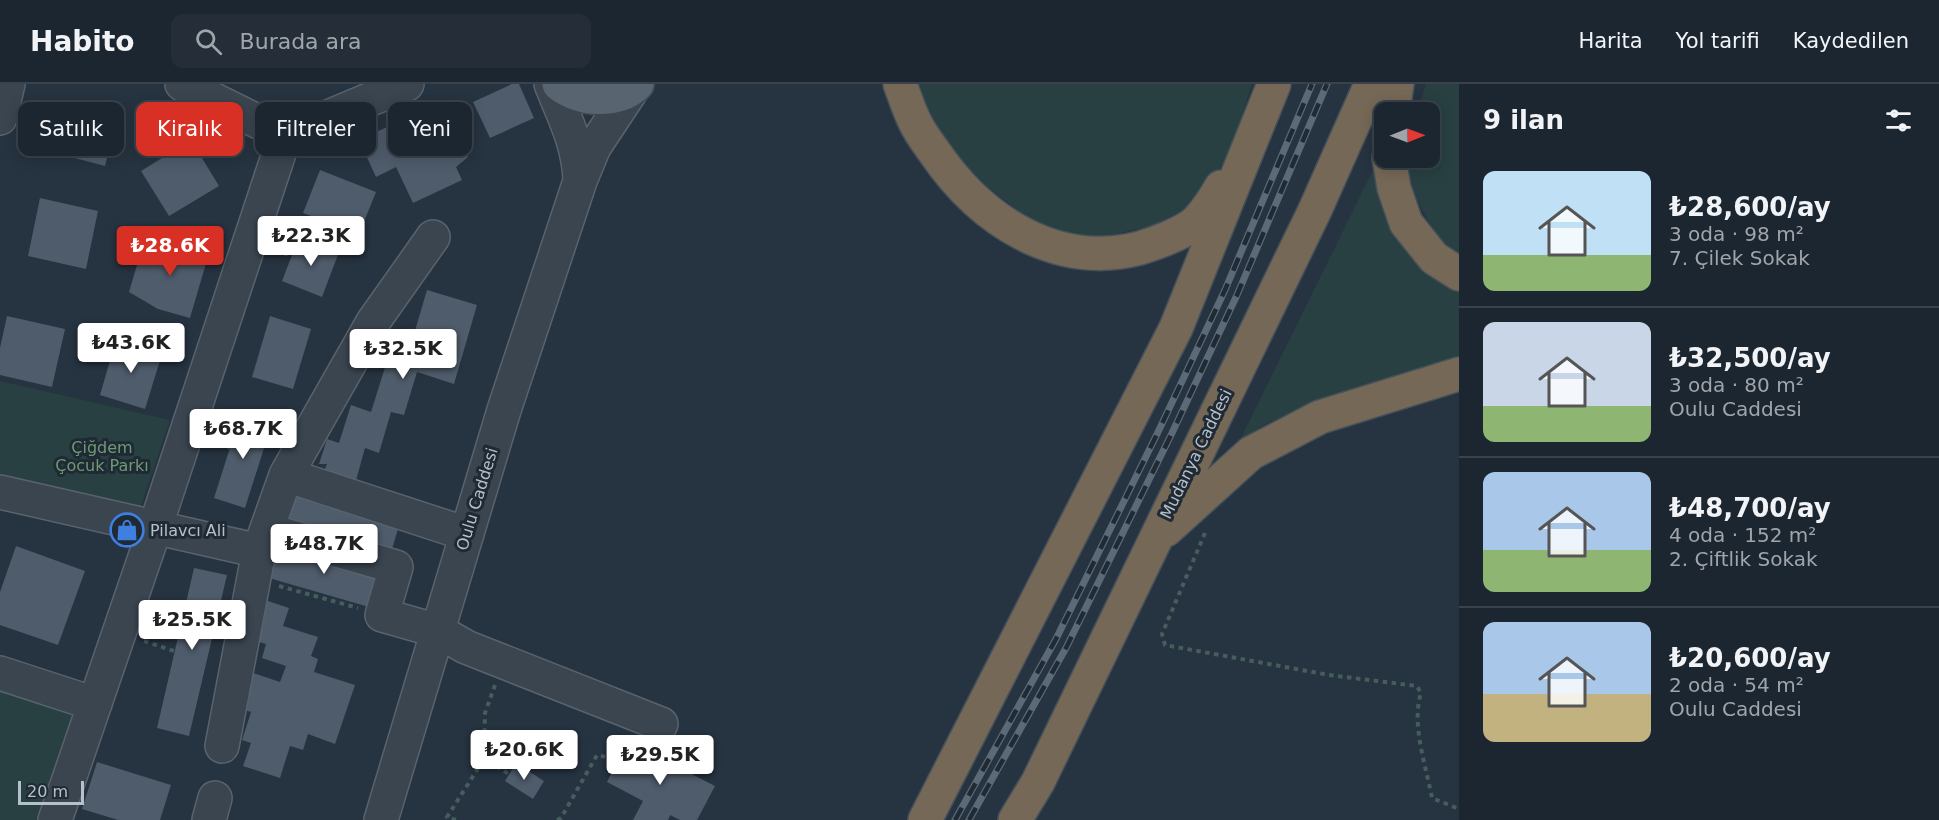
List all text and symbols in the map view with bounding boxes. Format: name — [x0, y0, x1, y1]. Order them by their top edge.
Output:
search box — [171, 14, 591, 68]
text: Habito — [30, 25, 135, 58]
icon: search — [192, 25, 225, 58]
text: Burada ara — [240, 29, 362, 54]
text: Harita — [1578, 29, 1643, 53]
text: Yol tarifi — [1676, 29, 1760, 53]
text: Kaydedilen — [1793, 29, 1909, 53]
chip: Satılık — [18, 102, 124, 156]
chip: Kiralık — [136, 102, 243, 156]
chip: Filtreler — [255, 102, 376, 156]
chip: Yeni — [388, 102, 472, 156]
north arrow — [1374, 102, 1440, 168]
map controls — [1374, 102, 1440, 168]
icon: filters — [1882, 104, 1915, 137]
text: 9 ilan — [1483, 105, 1564, 135]
text: ₺28,600/ay — [1669, 192, 1831, 222]
icon: home — [1531, 195, 1603, 267]
pin: ₺22.3K — [262, 216, 360, 267]
text: 3 oda · 98 m² — [1669, 222, 1804, 246]
text: ₺22.3K — [272, 223, 350, 247]
pin: ₺28.6K — [121, 226, 219, 277]
text: ₺28.6K — [131, 233, 209, 257]
text: 7. Çilek Sokak — [1669, 246, 1810, 270]
pin: ₺43.6K — [82, 323, 180, 374]
pin: ₺32.5K — [354, 329, 452, 380]
text: ₺43.6K — [92, 330, 170, 354]
text: ₺32.5K — [364, 336, 442, 360]
text: ₺32,500/ay — [1669, 343, 1831, 373]
icon: home — [1531, 346, 1603, 418]
text: 3 oda · 80 m² — [1669, 373, 1804, 397]
street label: Mudanya Caddesi — [1156, 386, 1236, 522]
text: Oulu Caddesi — [1669, 397, 1802, 421]
pin: ₺68.7K — [194, 409, 292, 460]
text: ₺68.7K — [204, 416, 282, 440]
park label: Çiğdem Çocuk Parkı — [55, 438, 149, 475]
street label: Oulu Caddesi — [452, 445, 502, 553]
text: ₺48,700/ay — [1669, 493, 1831, 523]
icon: home — [1531, 496, 1603, 568]
shop icon: Pilavcı Ali — [109, 512, 145, 548]
place label: Pilavcı Ali — [150, 521, 226, 540]
text: 4 oda · 152 m² — [1669, 523, 1816, 547]
pin: ₺48.7K — [275, 524, 373, 575]
text: ₺48.7K — [285, 531, 363, 555]
text: 2. Çiftlik Sokak — [1669, 547, 1818, 571]
pin: ₺25.5K — [143, 600, 241, 651]
text: ₺25.5K — [153, 607, 231, 631]
text: ₺20,600/ay — [1669, 643, 1831, 673]
icon: home — [1531, 646, 1603, 718]
text: 2 oda · 54 m² — [1669, 673, 1804, 697]
text: Oulu Caddesi — [1669, 697, 1802, 721]
pin: ₺20.6K — [475, 730, 573, 781]
pin: ₺29.5K — [611, 735, 709, 786]
text: ₺20.6K — [485, 737, 563, 761]
text: ₺29.5K — [621, 742, 699, 766]
scale bar — [18, 778, 84, 806]
text: 20 m — [27, 782, 68, 801]

